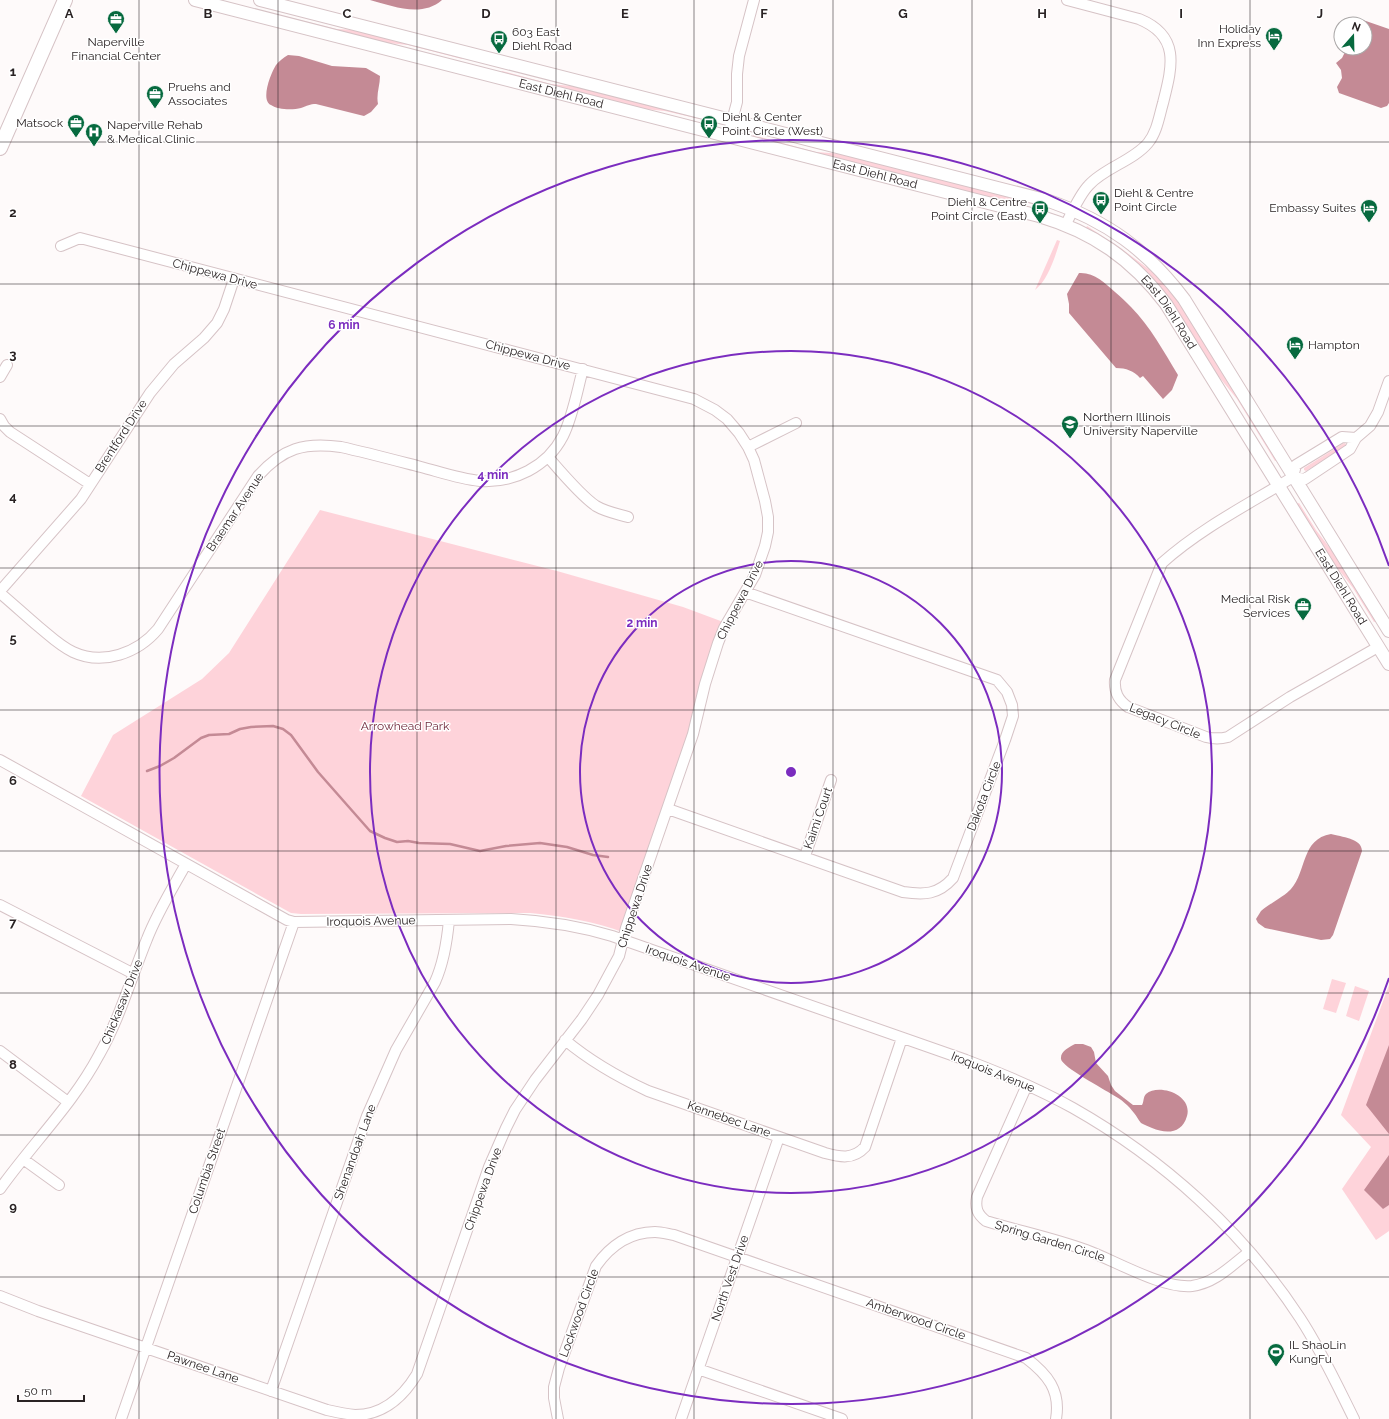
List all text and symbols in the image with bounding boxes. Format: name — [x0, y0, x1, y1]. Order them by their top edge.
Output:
text: A — [65, 6, 74, 21]
text: B — [204, 6, 213, 21]
text: C — [343, 6, 352, 21]
text: D — [481, 6, 491, 21]
text: E — [621, 6, 629, 21]
text: F — [760, 6, 768, 21]
text: G — [898, 6, 908, 21]
text: H — [1037, 6, 1047, 21]
text: I — [1179, 6, 1183, 21]
text: J — [1317, 6, 1323, 21]
office icon: Naperville Financial Center — [106, 9, 126, 34]
north arrow — [1333, 16, 1373, 56]
text: N — [1350, 20, 1362, 35]
place label: Holiday Inn Express — [1198, 22, 1261, 50]
place label: 603 East Diehl Road — [512, 25, 572, 53]
hotel icon: Holiday Inn Express — [1264, 26, 1284, 51]
bus stop icon: 603 East Diehl Road — [489, 29, 509, 54]
place label: Naperville Financial Center — [71, 35, 161, 63]
text: 1 — [10, 64, 17, 79]
street label: East Diehl Road — [517, 76, 605, 111]
place label: Pruehs and Associates — [168, 80, 231, 108]
office icon: Pruehs and Associates — [145, 84, 165, 109]
place label: Diehl & Center Point Circle (West) — [722, 110, 823, 138]
office icon: Matsock — [66, 113, 86, 138]
bus stop icon: Diehl & Center Point Circle (West) — [699, 114, 719, 139]
place label: Matsock — [16, 116, 64, 130]
place label: Naperville Rehab & Medical Clinic — [107, 118, 203, 146]
hospital icon: Naperville Rehab & Medical Clinic — [84, 122, 104, 147]
street label: East Diehl Road — [831, 157, 919, 192]
place label: Diehl & Centre Point Circle — [1114, 186, 1194, 214]
bus stop icon: Diehl & Centre Point Circle — [1091, 190, 1111, 215]
place label: Diehl & Centre Point Circle (East) — [931, 195, 1027, 223]
hotel icon: Embassy Suites — [1359, 198, 1379, 223]
bus stop icon: Diehl & Centre Point Circle (East) — [1030, 199, 1050, 224]
place label: Embassy Suites — [1269, 201, 1356, 215]
text: 2 — [9, 205, 17, 220]
street label: Chippewa Drive — [171, 256, 259, 292]
street label: East Diehl Road — [1138, 273, 1199, 352]
text: 6 min — [328, 318, 360, 332]
hotel icon: Hampton — [1285, 335, 1305, 360]
street label: Chippewa Drive — [484, 337, 572, 373]
place label: Hampton — [1308, 338, 1360, 352]
text: 3 — [9, 347, 17, 362]
street label: Brentford Drive — [92, 397, 150, 475]
place label: Northern Illinois University Naperville — [1083, 410, 1198, 438]
school or university icon: Northern Illinois University Naperville — [1060, 414, 1080, 439]
text: 4 min — [477, 468, 509, 482]
street label: Braemar Avenue — [203, 470, 267, 554]
text: 4 — [9, 489, 17, 504]
street label: East Diehl Road — [1312, 546, 1370, 627]
street label: Chippewa Drive — [714, 558, 766, 642]
place label: Medical Risk Services — [1221, 592, 1291, 620]
office icon: Medical Risk Services — [1293, 596, 1313, 621]
text: 2 min — [626, 616, 658, 630]
text: 5 — [9, 631, 17, 646]
street label: Legacy Circle — [1127, 700, 1203, 742]
park label: Arrowhead Park — [361, 719, 450, 733]
street label: Dakota Circle — [964, 759, 1004, 833]
centre of rings — [784, 765, 798, 779]
text: 6 — [9, 773, 17, 788]
street label: Kaimi Court — [801, 785, 835, 851]
street label: Chippewa Drive — [615, 862, 655, 950]
street label: Iroquois Avenue — [326, 913, 416, 929]
text: 7 — [9, 915, 17, 930]
street label: Iroquois Avenue — [644, 942, 732, 984]
street label: Chickasaw Drive — [99, 957, 145, 1047]
street label: Iroquois Avenue — [949, 1049, 1037, 1095]
text: 8 — [9, 1057, 17, 1072]
street label: Kennebec Lane — [686, 1098, 772, 1140]
street label: Shenandoah Lane — [331, 1102, 379, 1202]
street label: Columbia Street — [186, 1126, 228, 1216]
street label: Chippewa Drive — [461, 1146, 505, 1232]
text: 9 — [9, 1199, 17, 1214]
street label: Spring Garden Circle — [993, 1218, 1107, 1264]
street label: North Vest Drive — [709, 1233, 751, 1323]
street label: Lockwood Circle — [557, 1267, 601, 1359]
street label: Amberwood Circle — [865, 1295, 967, 1343]
place label: IL ShaoLin KungFu — [1289, 1338, 1346, 1366]
sports icon: IL ShaoLin KungFu — [1266, 1342, 1286, 1367]
street label: Pawnee Lane — [165, 1348, 241, 1386]
scale bar — [18, 1377, 84, 1403]
text: 50 m — [24, 1384, 52, 1398]

